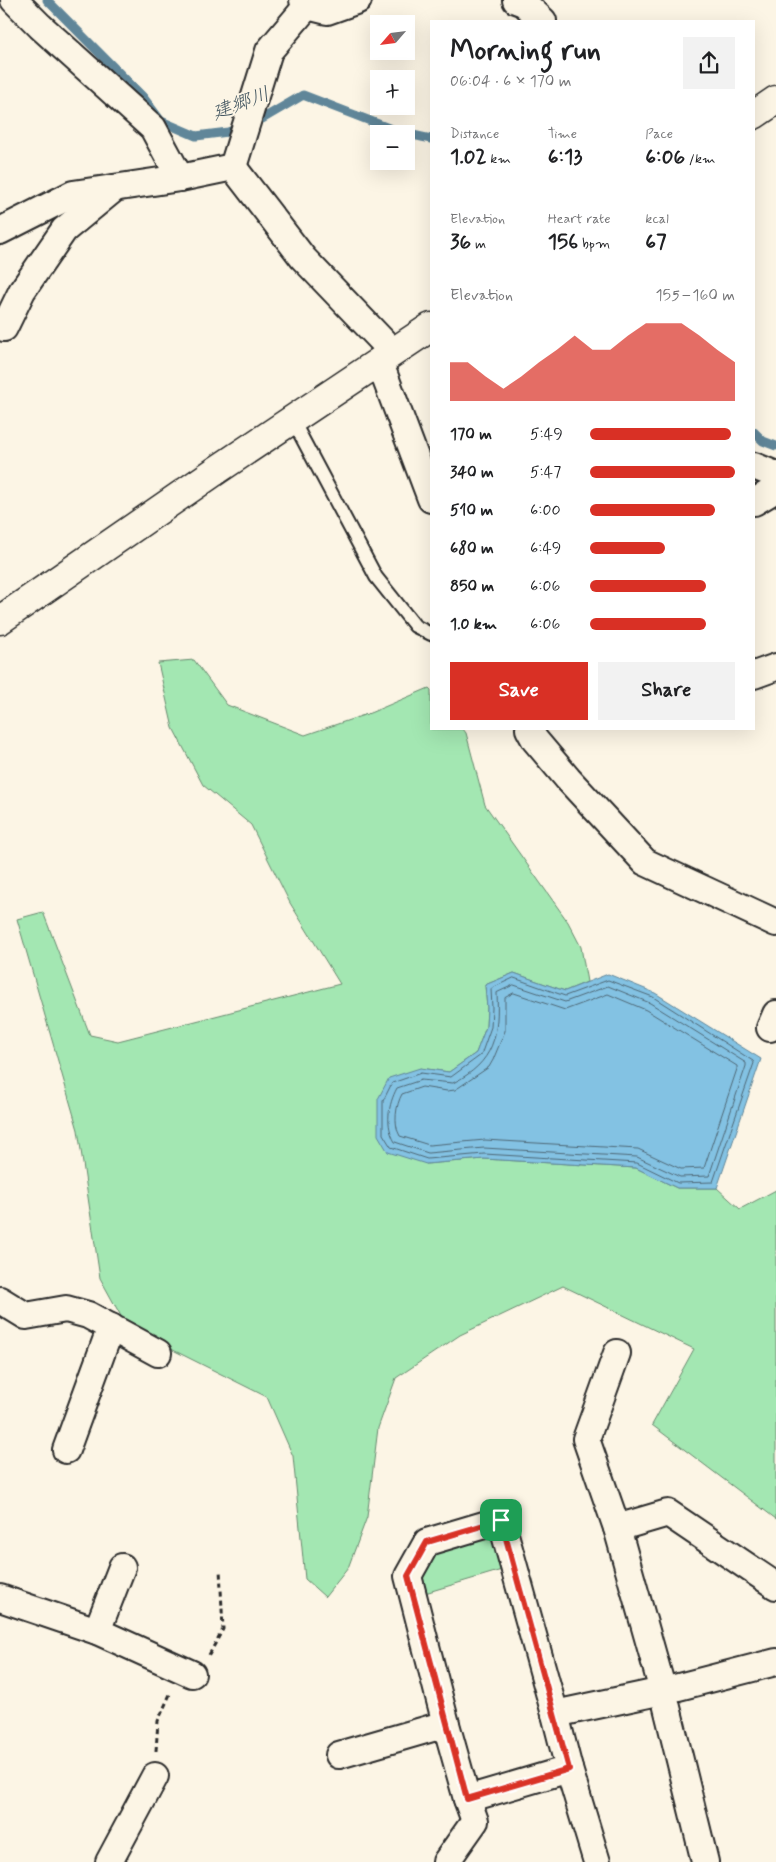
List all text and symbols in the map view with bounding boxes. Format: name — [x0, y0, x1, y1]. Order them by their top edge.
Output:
north arrow — [370, 15, 415, 60]
map controls — [370, 15, 415, 170]
text: Morning run — [450, 33, 601, 70]
button: share — [683, 37, 735, 89]
button: + — [370, 70, 415, 115]
text: 06:04 · 6 × 170 m — [450, 71, 572, 92]
water label: 建郷川 — [208, 81, 274, 127]
button: − — [370, 125, 415, 170]
text: Distance — [450, 125, 499, 143]
text: Time — [548, 125, 577, 143]
text: Pace — [645, 125, 673, 143]
text: 1.02 — [450, 143, 487, 171]
text: 6:13 — [548, 143, 582, 171]
text: 6:06 — [645, 143, 685, 171]
text: km — [487, 150, 511, 168]
text: /km — [685, 150, 715, 168]
text: Elevation — [450, 210, 505, 228]
text: Heart rate — [548, 210, 611, 228]
text: kcal — [645, 210, 669, 228]
text: 36 — [450, 228, 471, 256]
text: 156 — [548, 228, 578, 256]
text: 67 — [645, 228, 667, 256]
text: m — [471, 235, 486, 253]
text: bpm — [578, 235, 610, 253]
text: Elevation — [450, 285, 513, 306]
text: 155–160 m — [655, 285, 735, 306]
text: 170 m — [450, 424, 492, 445]
text: 5:49 — [530, 424, 563, 445]
text: 340 m — [450, 462, 494, 483]
text: 5:47 — [530, 462, 561, 483]
text: 510 m — [450, 500, 493, 521]
text: 6:00 — [530, 500, 561, 521]
text: 680 m — [450, 538, 494, 559]
text: 6:49 — [530, 538, 561, 559]
text: 850 m — [450, 576, 494, 597]
text: 6:06 — [530, 576, 560, 597]
text: 1.0 km — [450, 614, 497, 635]
text: 6:06 — [530, 614, 560, 635]
button: Save — [450, 662, 588, 720]
button: Share — [598, 662, 735, 720]
pin — [480, 1499, 522, 1541]
icon: arrive — [487, 1506, 515, 1534]

